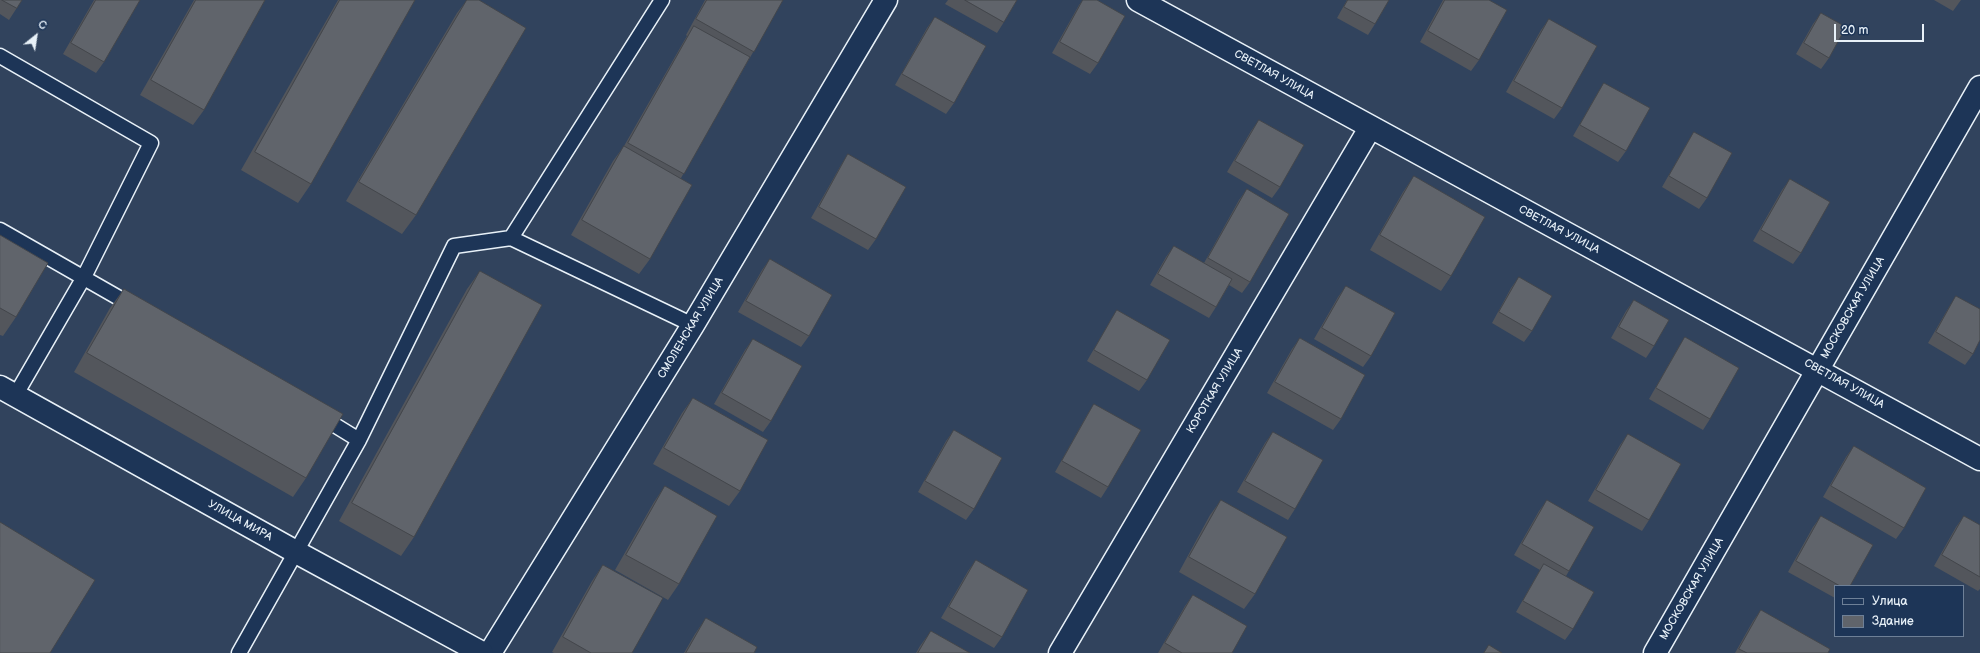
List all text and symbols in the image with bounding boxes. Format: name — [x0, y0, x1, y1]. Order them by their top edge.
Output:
north arrow — [16, 16, 56, 56]
scale bar — [1836, 16, 1926, 42]
text: С — [36, 18, 49, 33]
text: 20 m — [1841, 23, 1868, 38]
street label: СВЕТЛАЯ УЛИЦА — [1232, 47, 1316, 103]
street label: СВЕТЛАЯ УЛИЦА — [1516, 203, 1602, 257]
street label: МОСКОВСКАЯ УЛИЦА — [1818, 255, 1888, 361]
street label: СМОЛЕНСКАЯ УЛИЦА — [656, 275, 726, 381]
street label: КОРОТКАЯ УЛИЦА — [1184, 346, 1246, 436]
street label: СВЕТЛАЯ УЛИЦА — [1802, 356, 1886, 412]
street label: УЛИЦА МИРА — [206, 498, 274, 544]
street label: МОСКОВСКАЯ УЛИЦА — [1657, 536, 1727, 642]
legend — [1834, 585, 1964, 637]
text: Улица — [1872, 594, 1908, 609]
text: Здание — [1872, 614, 1914, 629]

